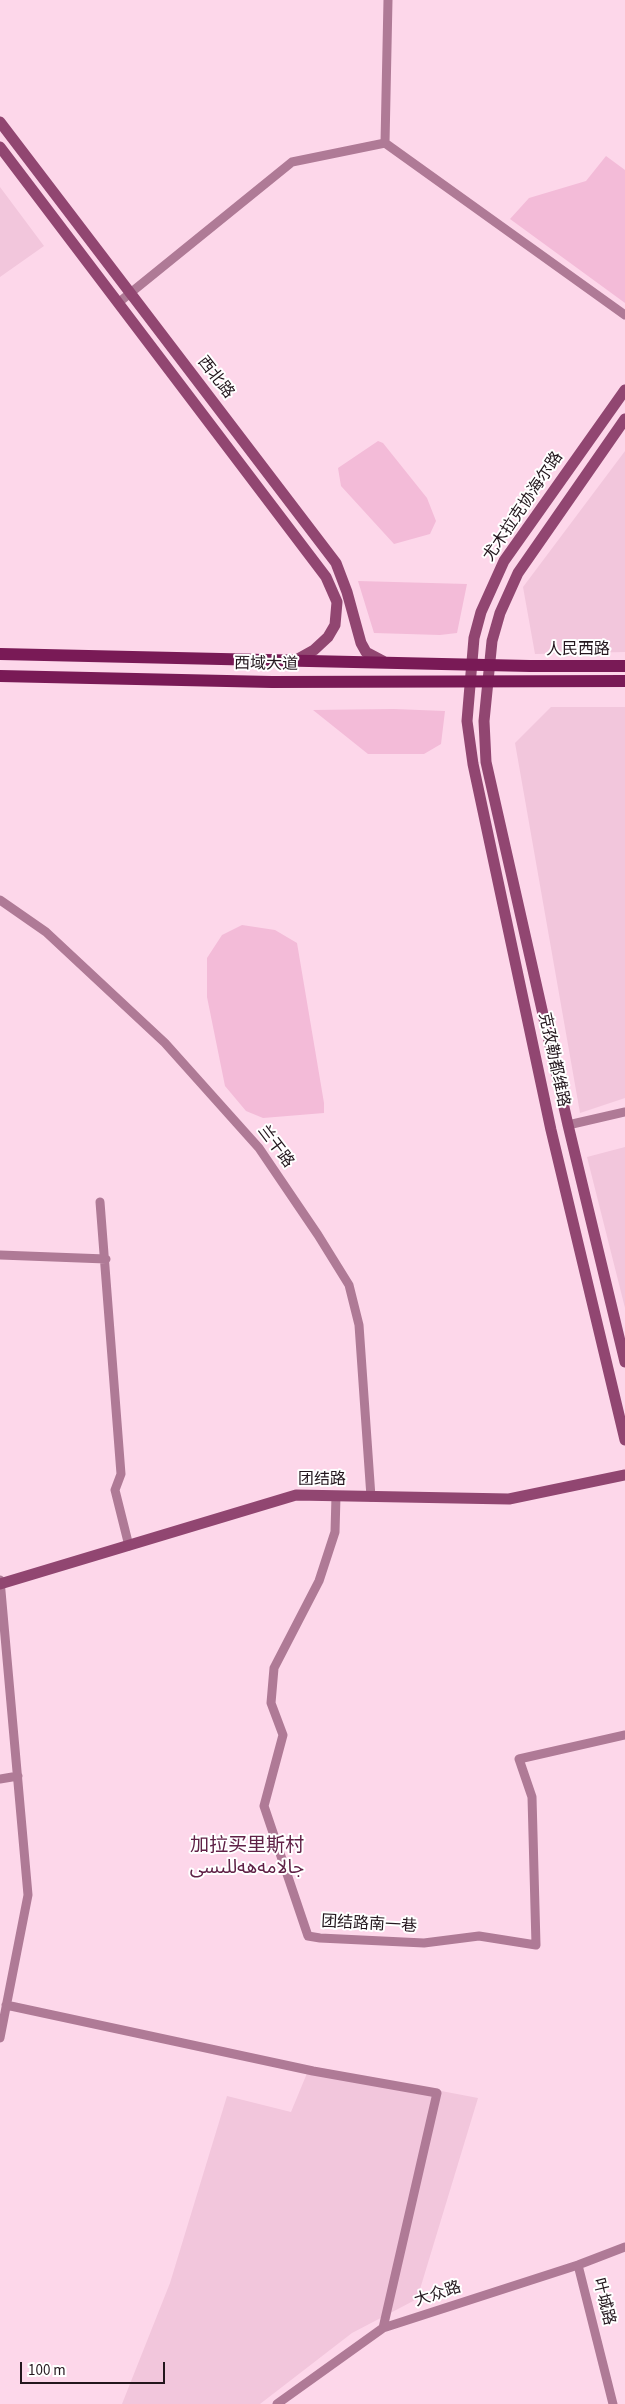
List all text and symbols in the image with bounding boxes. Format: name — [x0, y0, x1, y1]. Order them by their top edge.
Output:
street label: 西北路 — [193, 353, 237, 403]
street label: 尤木拉克协海尔路 — [480, 449, 568, 565]
street label: 人民西路 — [546, 640, 610, 660]
street label: 西域大道 — [234, 655, 298, 675]
street label: 克孜勒都维路 — [534, 1011, 572, 1109]
street label: 兰干路 — [253, 1122, 297, 1172]
street label: 团结路 — [298, 1470, 346, 1490]
district label: 加拉买里斯村 جالامەھەللىسى — [190, 1836, 304, 1880]
street label: 团结路南一巷 — [321, 1913, 417, 1937]
street label: 叶城路 — [588, 2276, 618, 2328]
street label: 大众路 — [412, 2278, 464, 2312]
scale bar — [22, 2352, 168, 2384]
text: 100 m — [28, 2360, 66, 2381]

